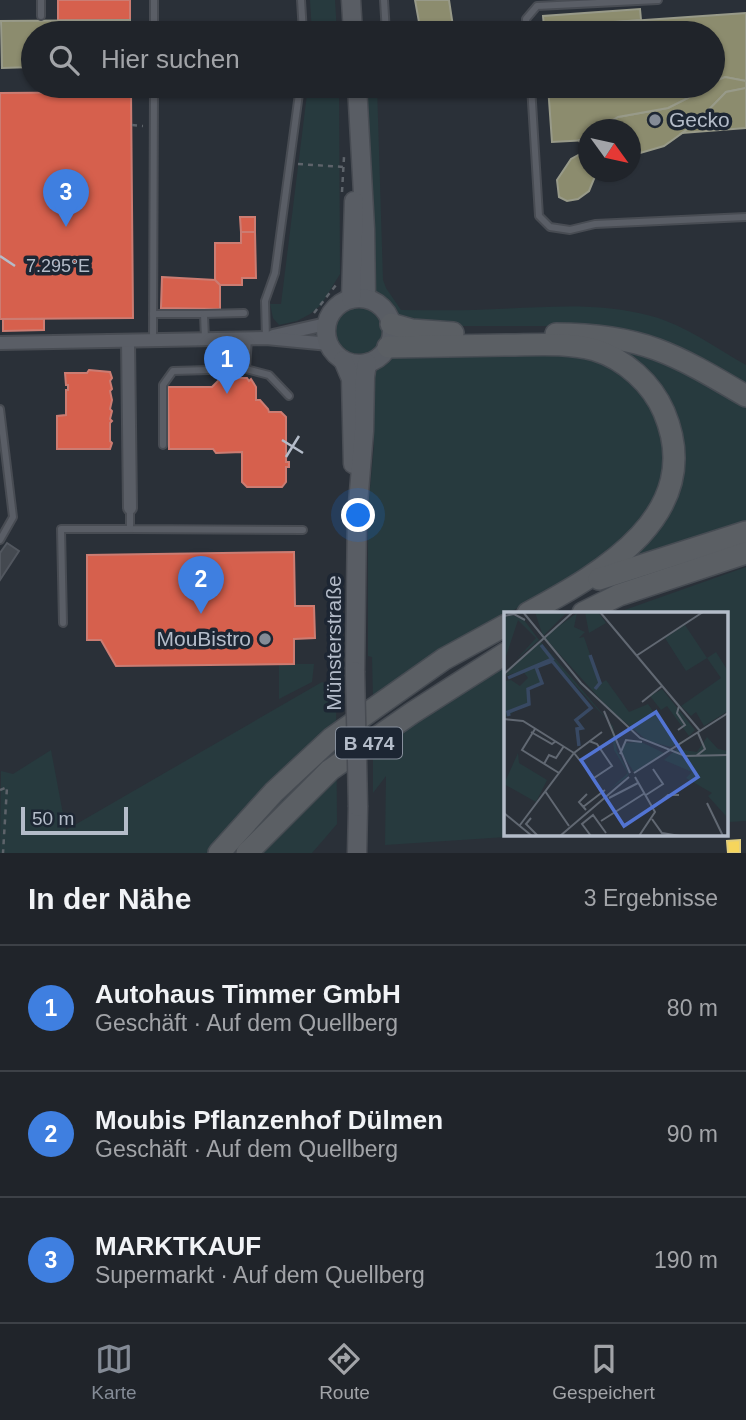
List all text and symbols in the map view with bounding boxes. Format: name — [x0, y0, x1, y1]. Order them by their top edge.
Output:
search box — [21, 21, 725, 98]
icon: search — [45, 41, 83, 79]
text: Hier suchen — [101, 44, 240, 74]
place label: Gecko — [669, 108, 730, 131]
marker: Gecko — [647, 112, 663, 128]
north arrow — [578, 119, 641, 182]
pin: 3 — [43, 169, 89, 227]
text: 7.295°E — [26, 256, 90, 276]
pin: 1 — [204, 336, 250, 394]
your location — [341, 498, 375, 532]
pin: 2 — [178, 556, 224, 614]
street label: Münsterstraße — [322, 575, 345, 711]
inset map — [504, 612, 728, 836]
place label: MouBistro — [156, 627, 251, 650]
marker: MouBistro — [257, 631, 273, 647]
road number: B 474 — [336, 728, 402, 758]
scale bar — [21, 804, 128, 836]
text: 50 m — [32, 808, 74, 829]
text: In der Nähe — [28, 882, 191, 915]
text: 3 Ergebnisse — [584, 885, 718, 911]
text: Autohaus Timmer GmbH — [95, 979, 401, 1009]
text: 1 — [45, 995, 57, 1021]
text: 80 m — [667, 995, 718, 1021]
text: Geschäft · Auf dem Quellberg — [95, 1010, 398, 1036]
text: Moubis Pflanzenhof Dülmen — [95, 1105, 443, 1135]
text: 2 — [45, 1121, 57, 1147]
text: 90 m — [667, 1121, 718, 1147]
text: Geschäft · Auf dem Quellberg — [95, 1136, 398, 1162]
text: MARKTKAUF — [95, 1231, 261, 1261]
text: 3 — [45, 1247, 57, 1273]
text: 190 m — [654, 1247, 718, 1273]
text: Supermarkt · Auf dem Quellberg — [95, 1262, 425, 1288]
tab: Karte — [91, 1340, 137, 1404]
tab: Route — [319, 1340, 370, 1404]
tab: Gespeichert — [552, 1340, 655, 1404]

